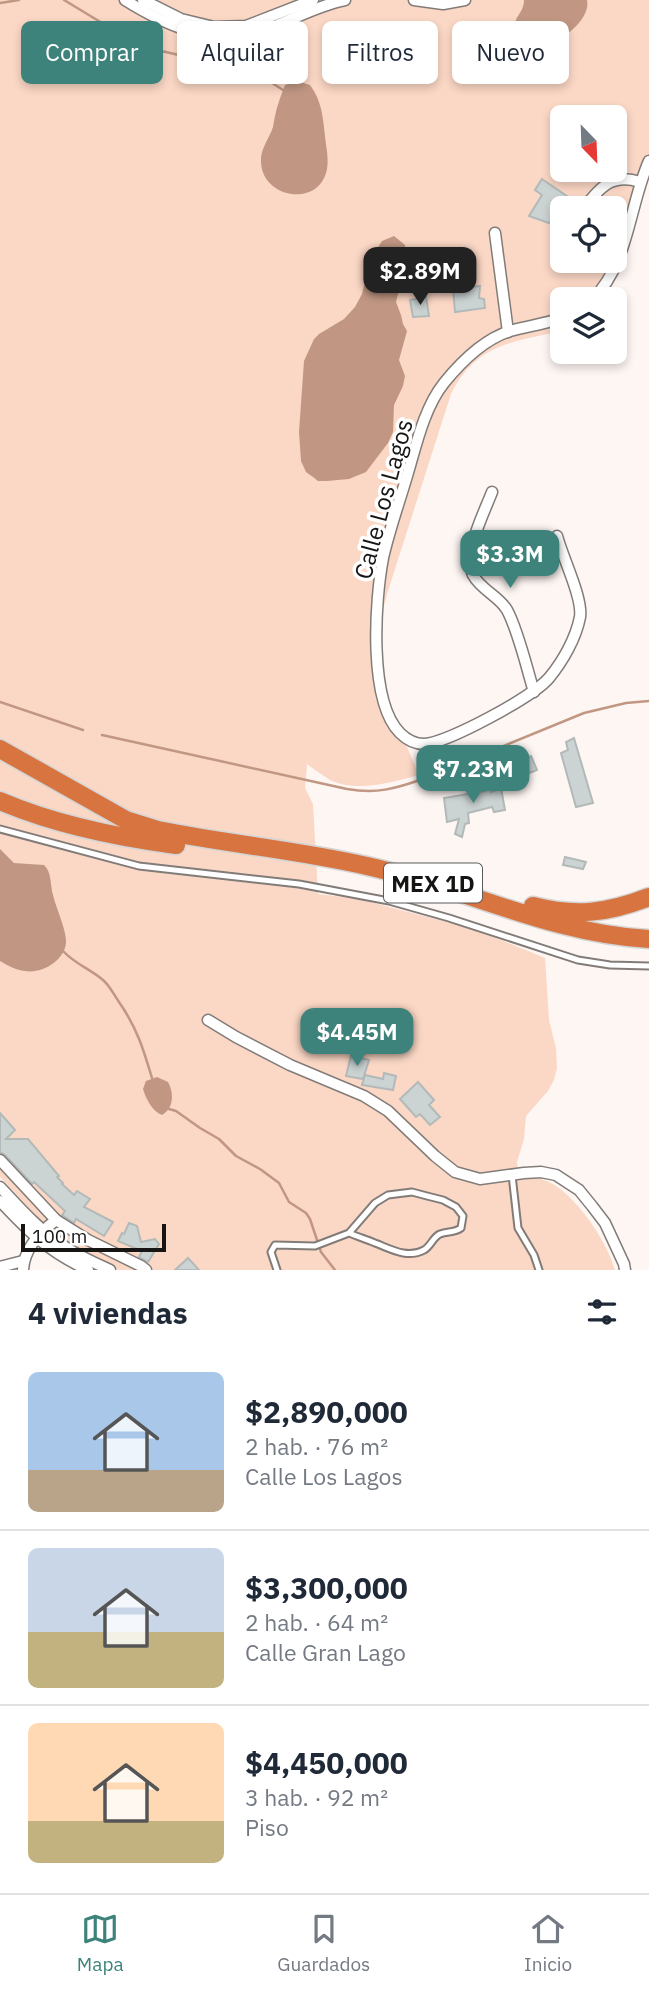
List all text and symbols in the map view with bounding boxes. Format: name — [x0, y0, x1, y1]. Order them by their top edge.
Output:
chip: Comprar — [21, 21, 163, 84]
chip: Alquilar — [177, 21, 308, 84]
chip: Filtros — [322, 21, 438, 84]
chip: Nuevo — [452, 21, 569, 84]
north arrow — [550, 105, 626, 182]
map controls — [550, 105, 627, 364]
button: locate — [550, 196, 627, 273]
pin: $2.89M — [363, 247, 477, 307]
text: $2.89M — [379, 255, 461, 285]
button: layers — [550, 287, 627, 364]
street label: Calle Los Lagos — [346, 415, 420, 583]
pin: $3.3M — [461, 530, 559, 590]
text: $3.3M — [476, 538, 544, 568]
pin: $7.23M — [416, 746, 530, 805]
text: $7.23M — [432, 753, 514, 783]
road number: MEX 1D — [384, 863, 482, 902]
pin: $4.45M — [300, 1009, 414, 1068]
text: $4.45M — [316, 1016, 398, 1046]
scale bar — [21, 1221, 166, 1253]
text: 100 m — [32, 1224, 87, 1248]
text: 4 viviendas — [28, 1293, 188, 1332]
icon: filters — [583, 1293, 621, 1331]
text: $2,890,000 — [245, 1392, 408, 1431]
icon: home — [84, 1400, 168, 1484]
text: 2 hab. · 76 m² — [245, 1431, 388, 1461]
text: Calle Los Lagos — [245, 1461, 403, 1491]
text: $3,300,000 — [245, 1568, 408, 1607]
icon: home — [84, 1576, 168, 1660]
text: 2 hab. · 64 m² — [245, 1607, 388, 1637]
text: Calle Gran Lago — [245, 1637, 406, 1667]
text: $4,450,000 — [245, 1743, 408, 1782]
icon: home — [84, 1751, 168, 1835]
text: 3 hab. · 92 m² — [245, 1782, 388, 1812]
text: Piso — [245, 1812, 289, 1842]
tab: Mapa — [77, 1910, 124, 1976]
tab: Guardados — [277, 1910, 370, 1976]
tab: Inicio — [524, 1910, 572, 1976]

